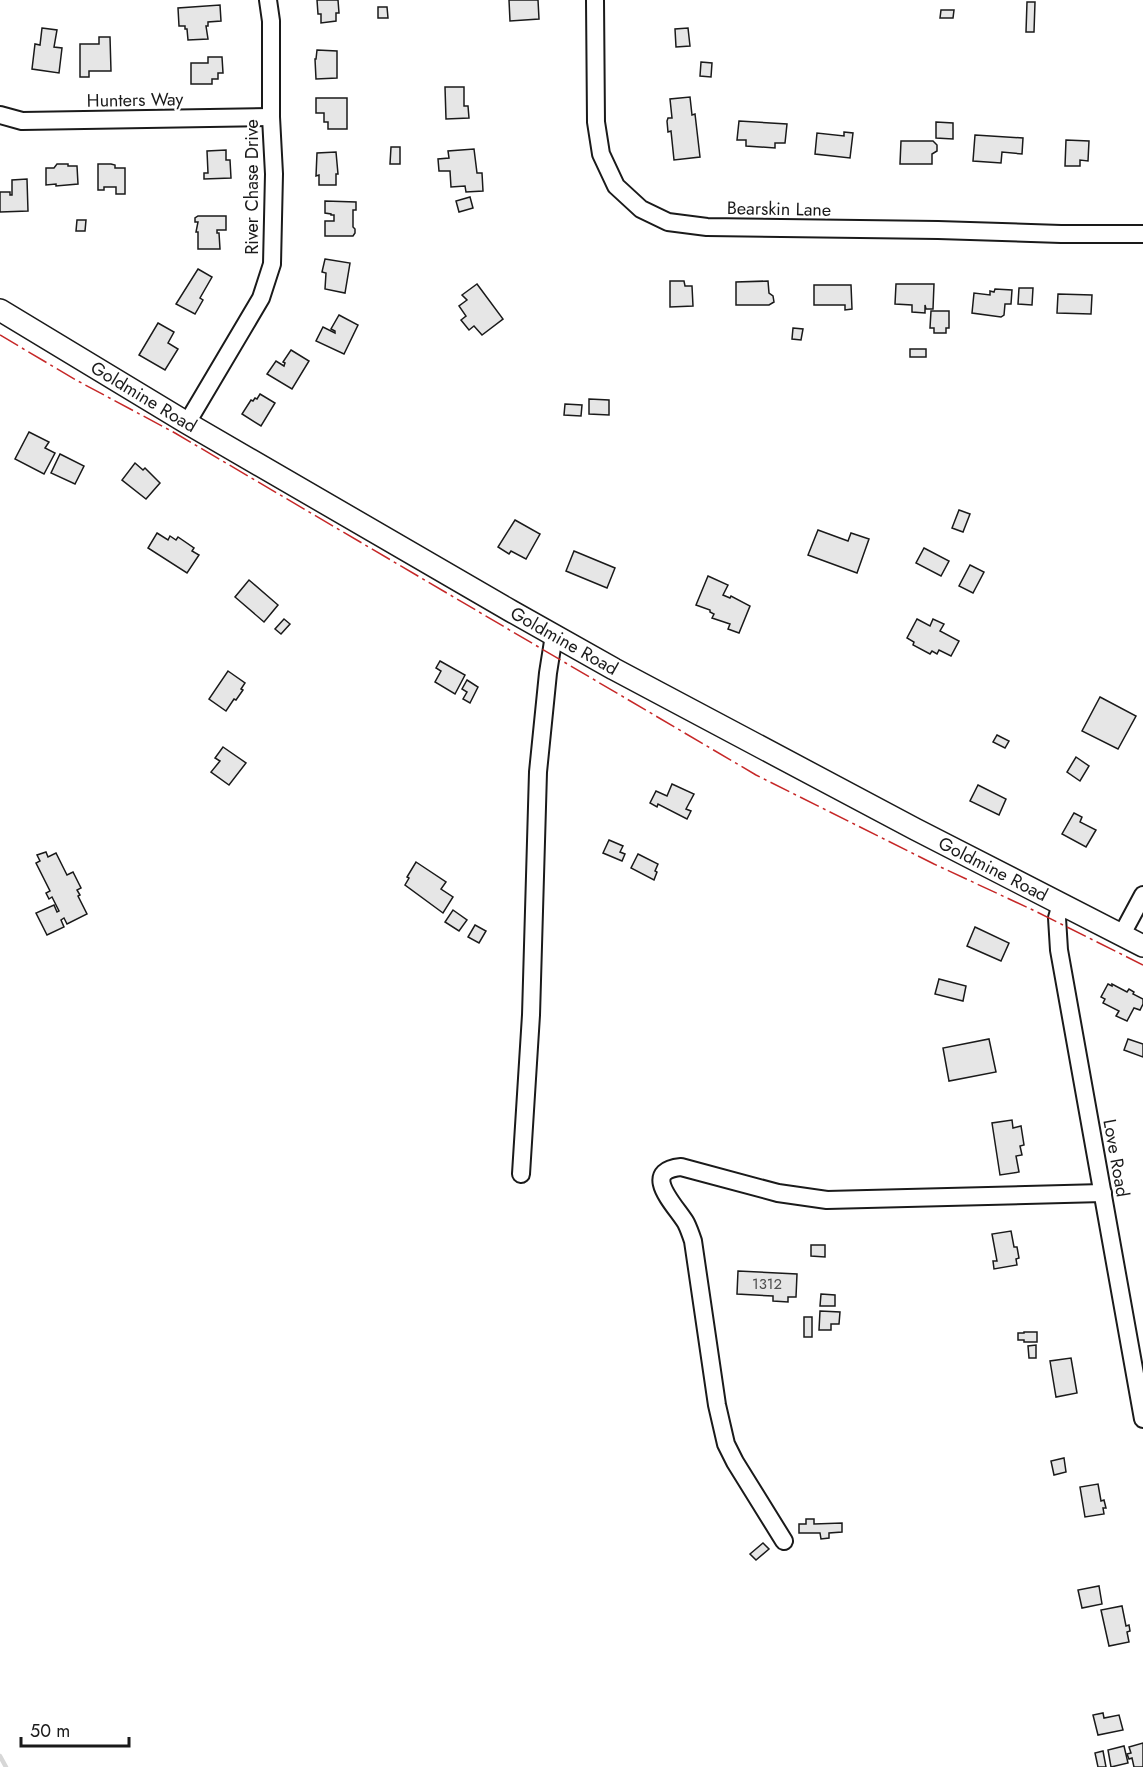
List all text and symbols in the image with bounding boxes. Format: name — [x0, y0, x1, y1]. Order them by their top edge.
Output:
street label: Hunters Way — [86, 86, 184, 114]
street label: River Chase Drive — [239, 119, 265, 255]
street label: Bearskin Lane — [727, 195, 831, 223]
street label: Goldmine Road — [86, 355, 202, 439]
street label: Goldmine Road — [505, 600, 623, 682]
street label: Goldmine Road — [934, 830, 1052, 908]
street label: Love Road — [1096, 1117, 1136, 1199]
house number: 1312 — [752, 1273, 782, 1295]
scale bar — [21, 1710, 129, 1748]
text: 50 m — [30, 1718, 70, 1744]

